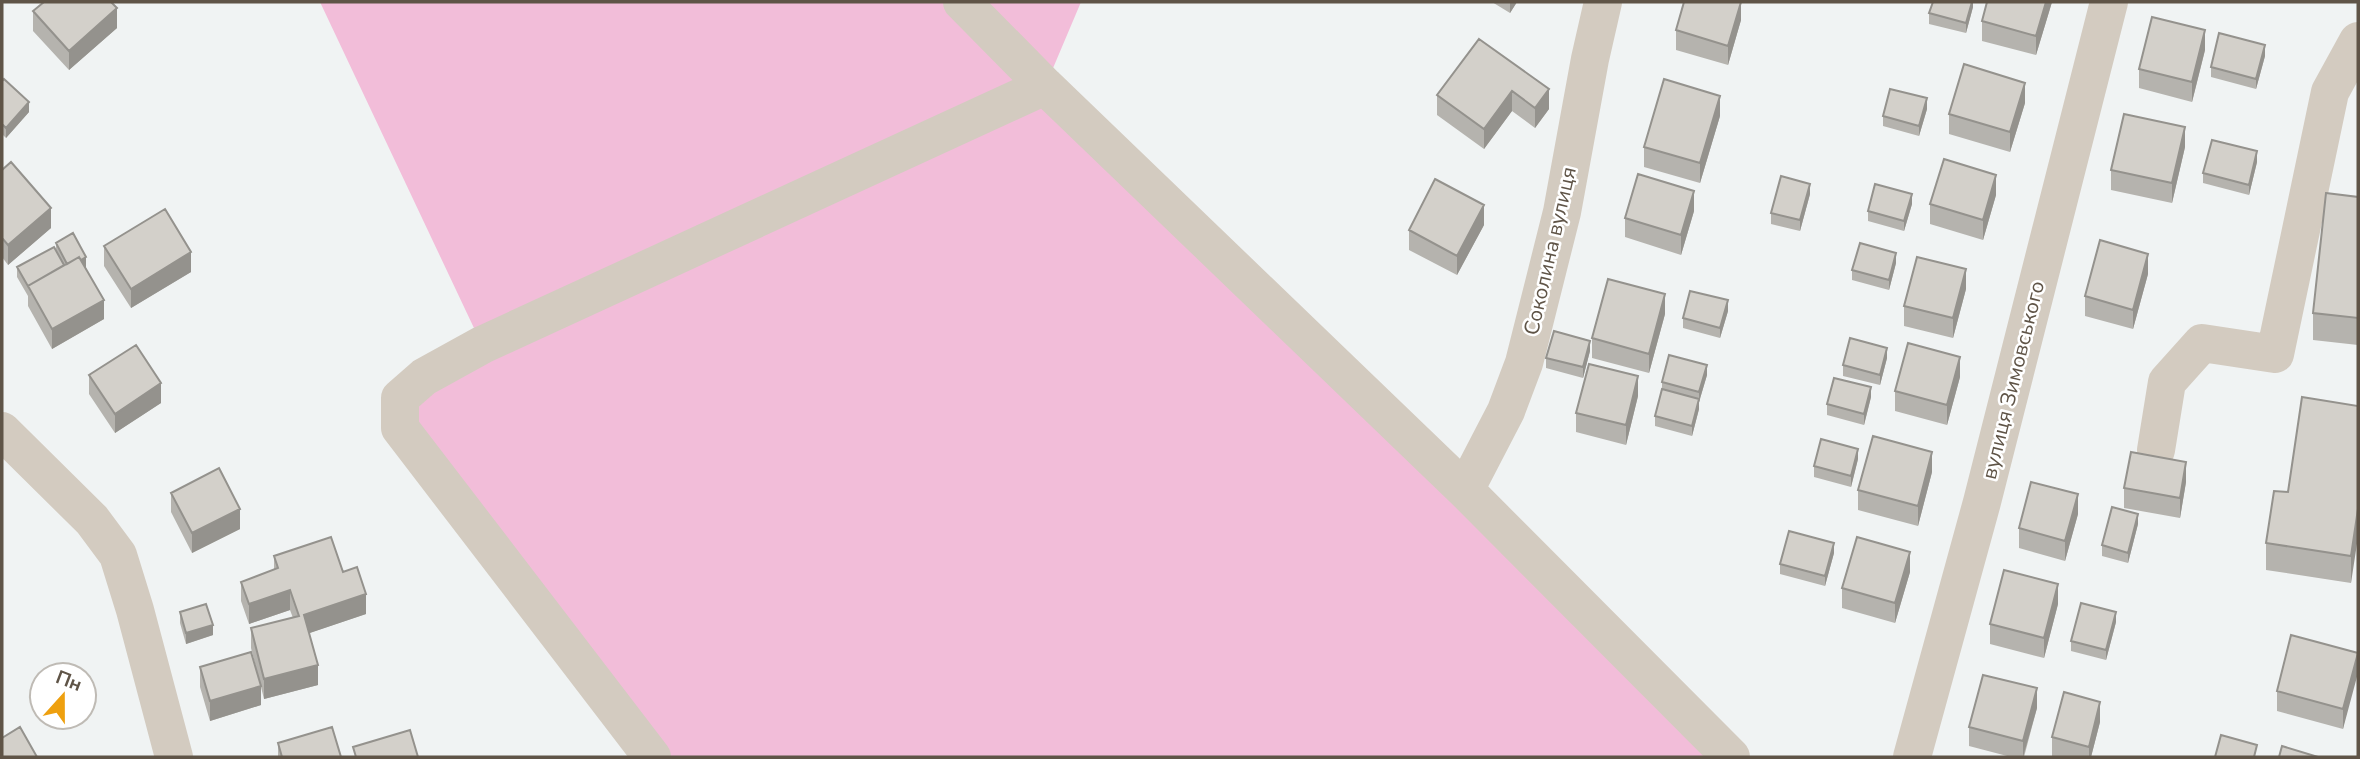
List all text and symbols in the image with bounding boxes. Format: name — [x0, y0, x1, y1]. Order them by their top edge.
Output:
street label: Соколина вулиця — [1517, 164, 1583, 338]
street label: вулиця Зимовського — [1975, 278, 2051, 482]
north arrow — [28, 661, 98, 731]
text: Пн — [52, 664, 86, 698]

